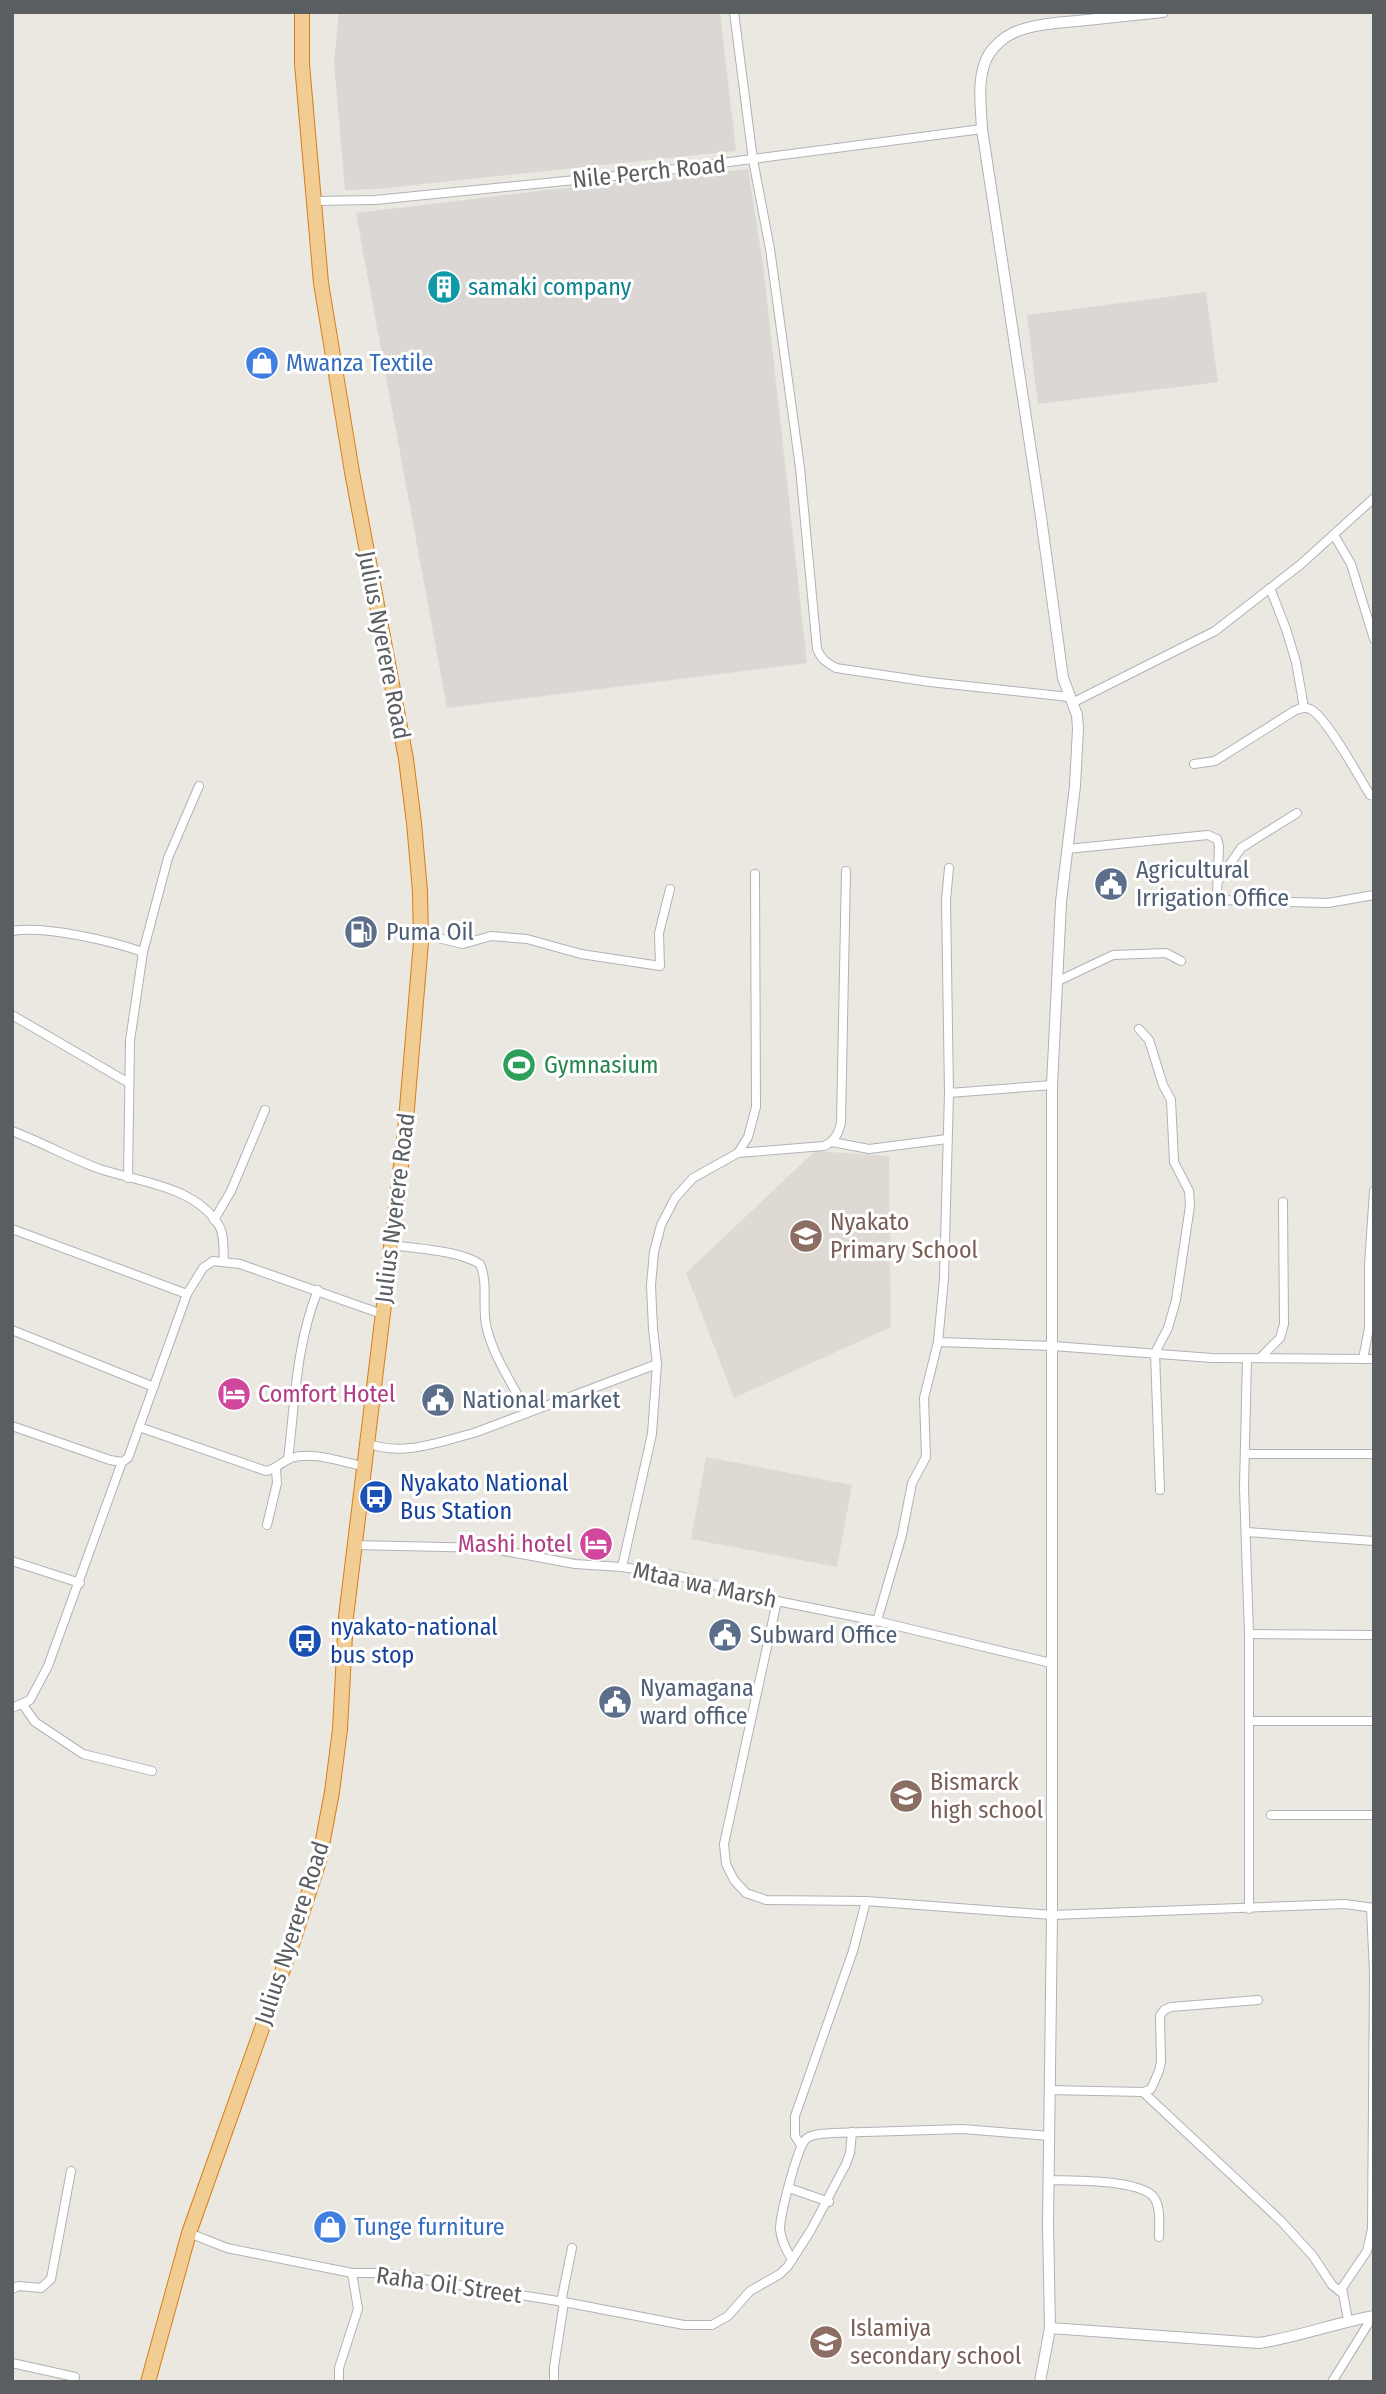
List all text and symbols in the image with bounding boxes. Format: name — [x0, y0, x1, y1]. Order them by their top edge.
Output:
street label: Nile Perch Road — [571, 150, 727, 194]
building icon: samaki company — [425, 268, 463, 306]
place label: samaki company — [468, 273, 632, 301]
shop icon: Mwanza Textile — [243, 344, 281, 382]
place label: Mwanza Textile — [286, 349, 433, 377]
street label: Julius Nyerere Road — [352, 548, 416, 742]
place label: Agricultural Irrigation Office — [1136, 856, 1289, 912]
public building icon: Agricultural Irrigation Office — [1092, 865, 1130, 903]
fuel station icon: Puma Oil — [342, 913, 380, 951]
place label: Puma Oil — [386, 918, 474, 946]
sports icon: Gymnasium — [500, 1046, 538, 1084]
place label: Gymnasium — [544, 1051, 658, 1079]
street label: Julius Nyerere Road — [369, 1111, 421, 1305]
place label: Nyakato Primary School — [830, 1208, 978, 1264]
school or university icon: Nyakato Primary School — [787, 1217, 825, 1255]
hotel icon: Comfort Hotel — [215, 1375, 253, 1413]
place label: Comfort Hotel — [258, 1380, 395, 1408]
public building icon: National market — [419, 1381, 457, 1419]
place label: National market — [462, 1386, 620, 1414]
place label: Nyakato National Bus Station — [400, 1469, 568, 1525]
bus stop icon: Nyakato National Bus Station — [357, 1478, 395, 1516]
hotel icon: Mashi hotel — [577, 1525, 615, 1563]
place label: Mashi hotel — [458, 1530, 572, 1558]
street label: Mtaa wa Marsh — [631, 1556, 779, 1614]
place label: nyakato-national bus stop — [330, 1613, 498, 1669]
public building icon: Subward Office — [706, 1616, 744, 1654]
place label: Subward Office — [750, 1621, 897, 1649]
bus stop icon: nyakato-national bus stop — [286, 1622, 324, 1660]
place label: Nyamagana ward office — [640, 1674, 754, 1730]
public building icon: Nyamagana ward office — [596, 1683, 634, 1721]
place label: Bismarck high school — [930, 1768, 1043, 1824]
school or university icon: Bismarck high school — [887, 1777, 925, 1815]
street label: Julius Nyerere Road — [249, 1838, 335, 2028]
shop icon: Tunge furniture — [311, 2208, 349, 2246]
place label: Tunge furniture — [354, 2213, 505, 2241]
street label: Raha Oil Street — [374, 2261, 524, 2309]
place label: Islamiya secondary school — [850, 2314, 1021, 2370]
school or university icon: Islamiya secondary school — [807, 2323, 845, 2361]

